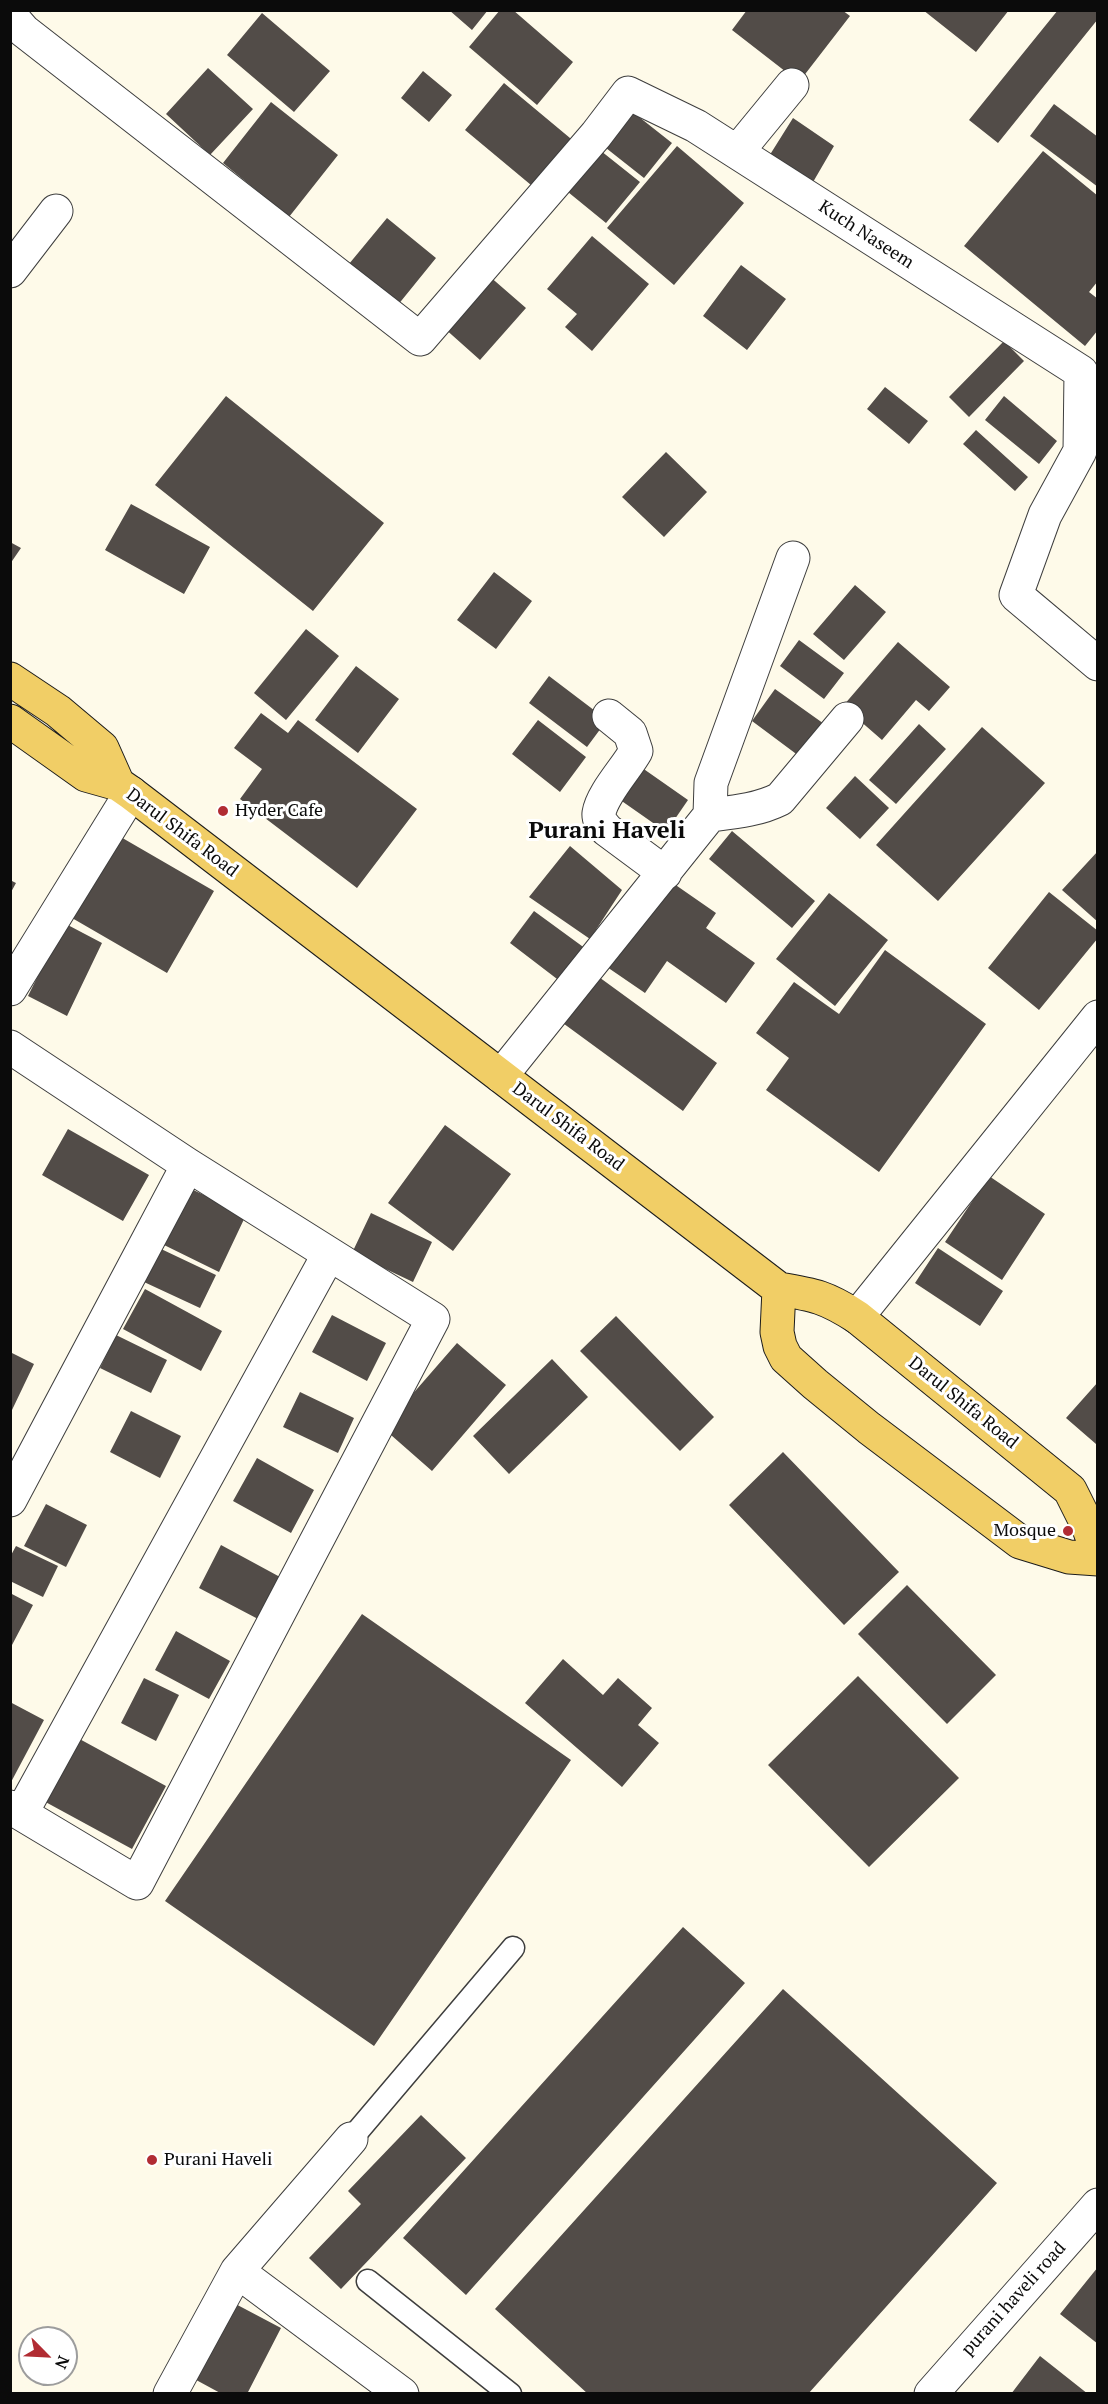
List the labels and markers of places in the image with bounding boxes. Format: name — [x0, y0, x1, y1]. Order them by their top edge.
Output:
place label: Hyder Cafe — [235, 800, 323, 822]
marker: Hyder Cafe — [216, 804, 230, 818]
place label: Mosque — [993, 1520, 1056, 1542]
marker: Mosque — [1061, 1524, 1075, 1538]
place label: Purani Haveli — [164, 2149, 272, 2171]
marker: Purani Haveli — [145, 2153, 159, 2167]

